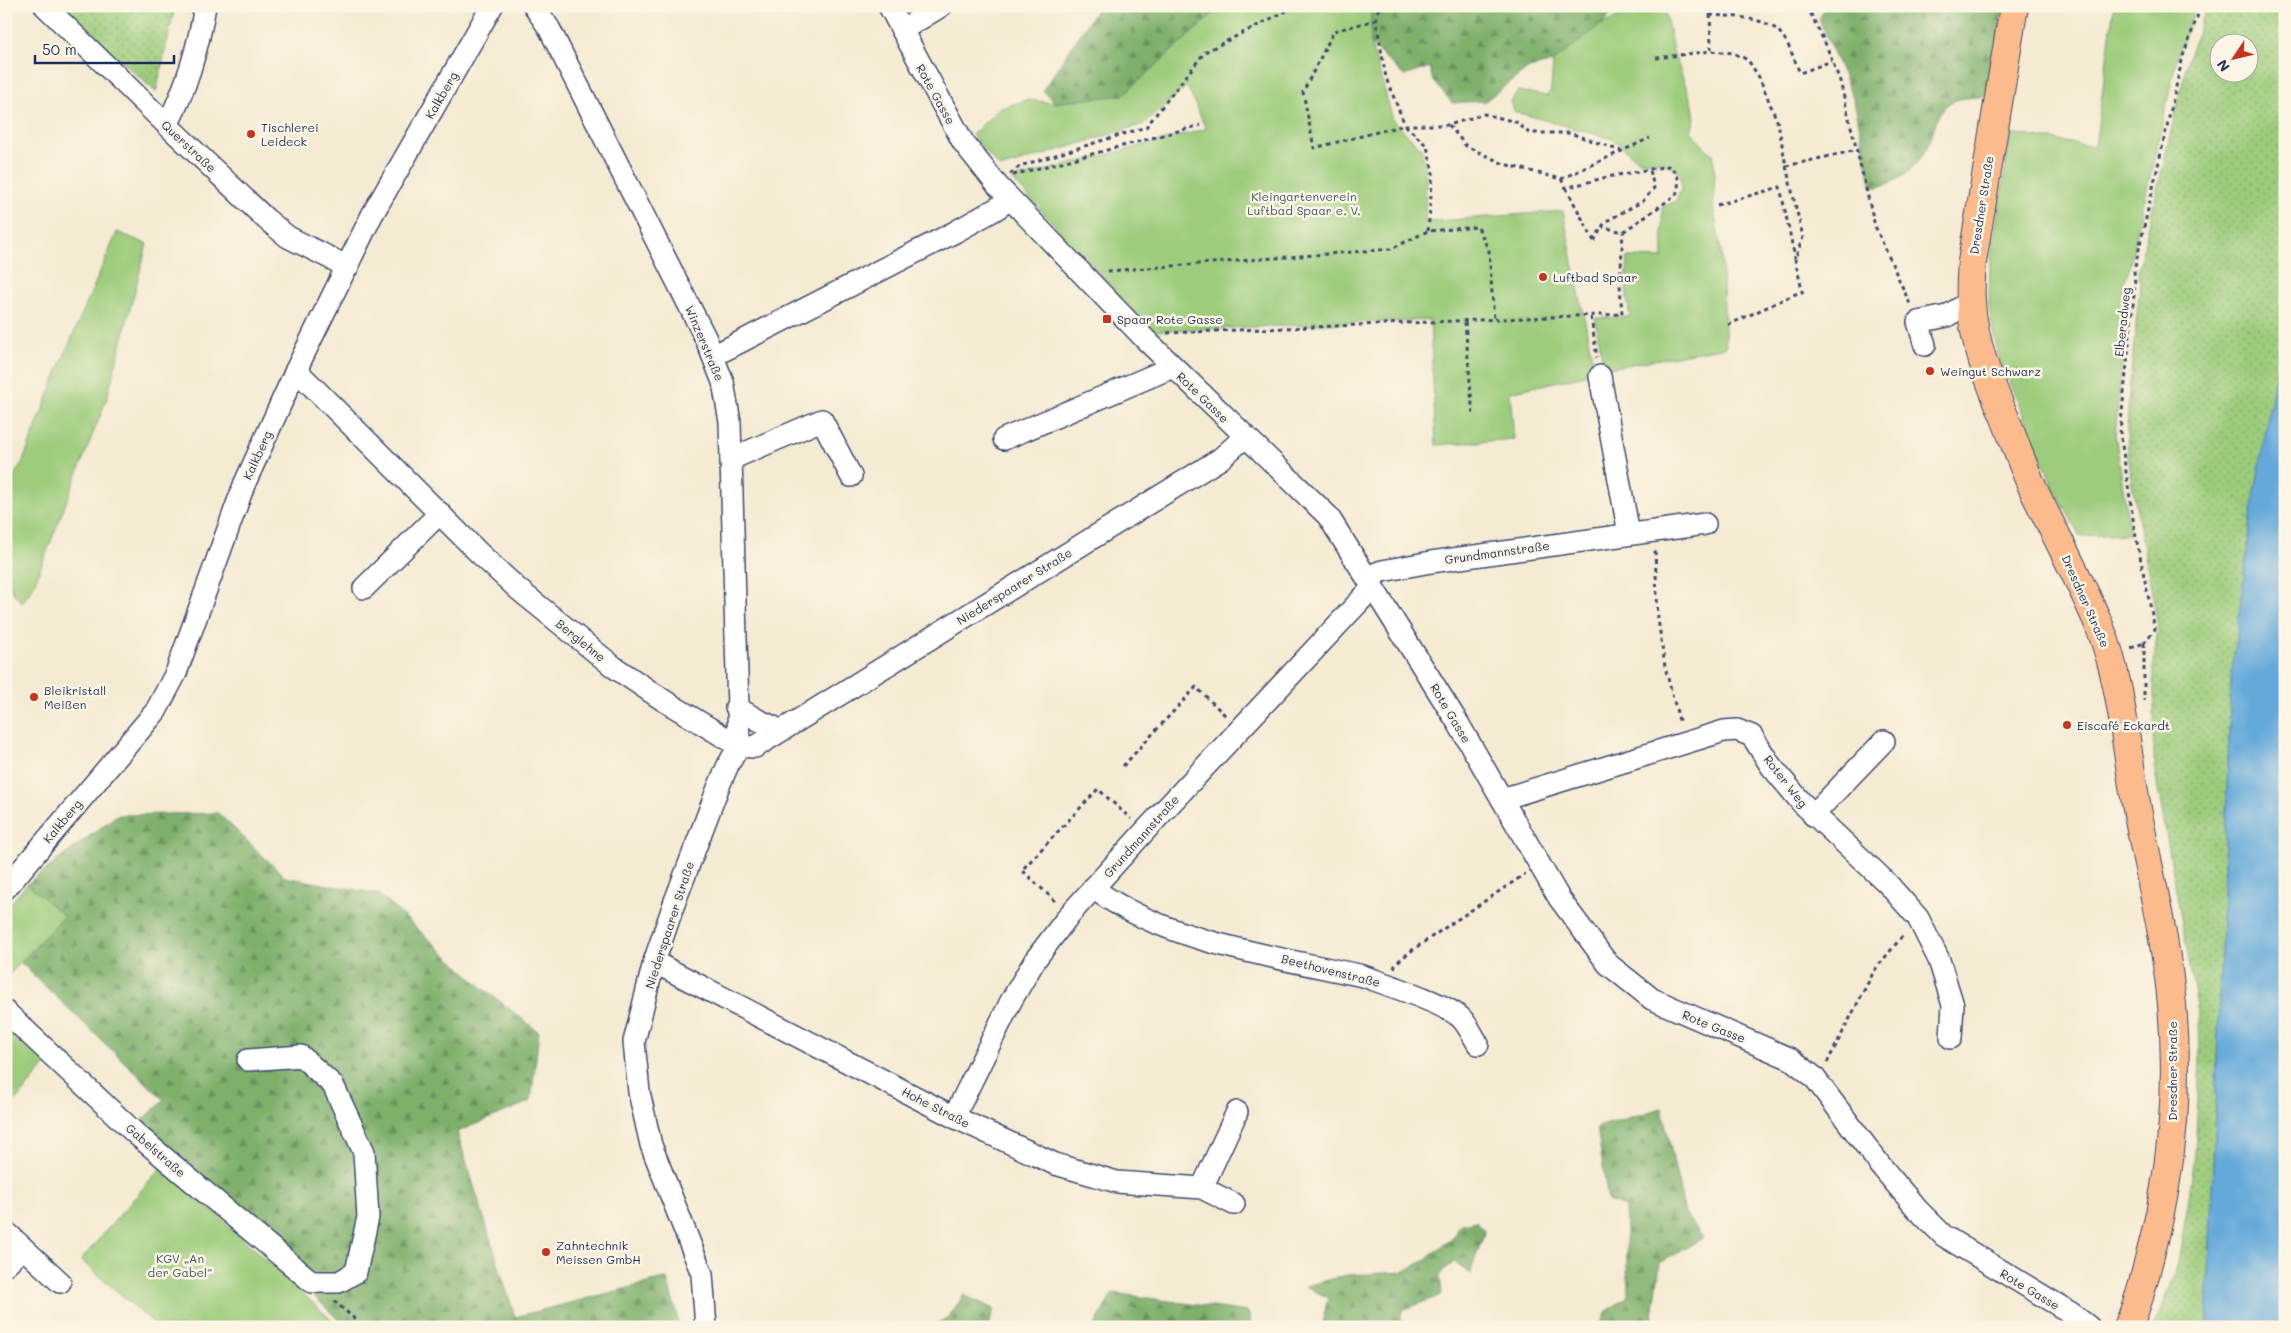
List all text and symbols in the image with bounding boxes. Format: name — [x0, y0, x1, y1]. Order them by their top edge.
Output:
scale bar — [35, 32, 174, 64]
north arrow — [2208, 32, 2258, 82]
text: 50 m — [42, 39, 77, 59]
text: N — [2212, 56, 2234, 76]
street label: Rote Gasse — [913, 61, 959, 127]
street label: Kalkberg — [421, 68, 461, 122]
street label: Querstraße — [158, 117, 220, 175]
place label: Tischlerei Leideck — [261, 119, 319, 149]
marker: Tischlerei Leideck — [245, 128, 257, 140]
street label: Dresdner Straße — [1965, 155, 1997, 255]
park label: Kleingartenverein Luftbad Spaar e. V. — [1247, 188, 1361, 218]
place label: Luftbad Spaar — [1553, 269, 1638, 285]
marker: Luftbad Spaar — [1537, 271, 1549, 283]
street label: Elberadweg — [2110, 286, 2134, 358]
street label: Winzerstraße — [682, 303, 728, 383]
place label: Spaar Rote Gasse — [1117, 311, 1223, 327]
marker: Spaar Rote Gasse — [1101, 313, 1113, 325]
place label: Weingut Schwarz — [1940, 363, 2041, 379]
marker: Weingut Schwarz — [1924, 365, 1936, 377]
street label: Rote Gasse — [1173, 368, 1233, 426]
street label: Kalkberg — [239, 428, 275, 482]
street label: Grundmannstraße — [1444, 537, 1550, 567]
street label: Niederspaarer Straße — [953, 544, 1075, 628]
street label: Dresdner Straße — [2058, 552, 2114, 650]
street label: Berglehne — [553, 615, 609, 665]
street label: Rote Gasse — [1427, 680, 1475, 746]
place label: Bleikristall Meißen — [44, 682, 106, 712]
marker: Bleikristall Meißen — [28, 691, 40, 703]
place label: Eiscafé Eckardt — [2077, 717, 2170, 733]
marker: Eiscafé Eckardt — [2061, 719, 2073, 731]
street label: Roter Weg — [1761, 752, 1812, 811]
street label: Grundmannstraße — [1100, 791, 1182, 881]
street label: Kalkberg — [39, 796, 85, 846]
street label: Niederspaarer Straße — [641, 859, 697, 991]
street label: Beethovenstraße — [1280, 950, 1382, 990]
street label: Rote Gasse — [1680, 1006, 1748, 1046]
street label: Dresdner Straße — [2164, 1021, 2180, 1121]
street label: Hohe Straße — [899, 1083, 973, 1131]
street label: Gabelstraße — [123, 1120, 189, 1180]
place label: Zahntechnik Meissen GmbH — [556, 1237, 641, 1267]
marker: Zahntechnik Meissen GmbH — [540, 1246, 552, 1258]
park label: KGV „An der Gabel“ — [148, 1250, 212, 1280]
street label: Rote Gasse — [1997, 1265, 2063, 1313]

